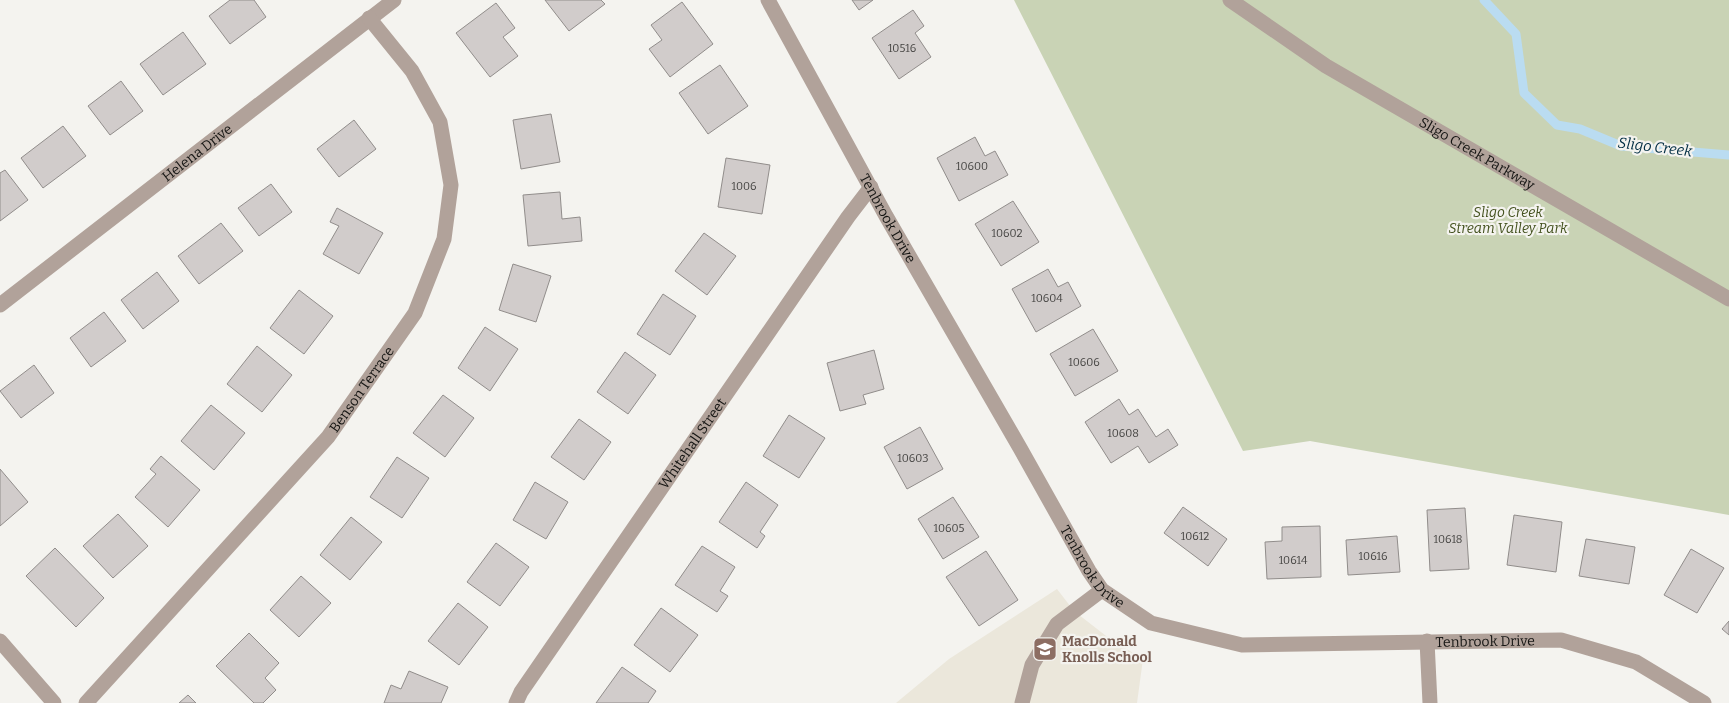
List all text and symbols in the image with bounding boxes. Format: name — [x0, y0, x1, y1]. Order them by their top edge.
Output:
house number: 10516 — [888, 42, 916, 55]
street label: Sligo Creek Parkway — [1416, 113, 1538, 194]
street label: Helena Drive — [158, 120, 235, 185]
water label: Sligo Creek — [1617, 134, 1694, 161]
house number: 10600 — [956, 160, 988, 173]
street label: Tenbrook Drive — [856, 171, 920, 266]
house number: 1006 — [731, 180, 757, 193]
park label: Sligo Creek Stream Valley Park — [1448, 204, 1568, 237]
house number: 10602 — [991, 227, 1023, 240]
house number: 10604 — [1031, 292, 1063, 305]
street label: Benson Terrace — [326, 343, 398, 435]
house number: 10606 — [1068, 356, 1100, 369]
street label: Whitehall Street — [655, 395, 729, 492]
house number: 10608 — [1107, 427, 1139, 440]
house number: 10603 — [897, 452, 929, 465]
house number: 10605 — [934, 522, 965, 535]
street label: Tenbrook Drive — [1057, 523, 1128, 611]
house number: 10612 — [1181, 530, 1209, 543]
house number: 10618 — [1434, 533, 1462, 546]
house number: 10616 — [1359, 550, 1387, 563]
house number: 10614 — [1279, 554, 1308, 567]
street label: Tenbrook Drive — [1435, 632, 1535, 650]
place label: MacDonald Knolls School — [1062, 633, 1153, 666]
school or university icon: MacDonald Knolls School — [1032, 636, 1058, 662]

